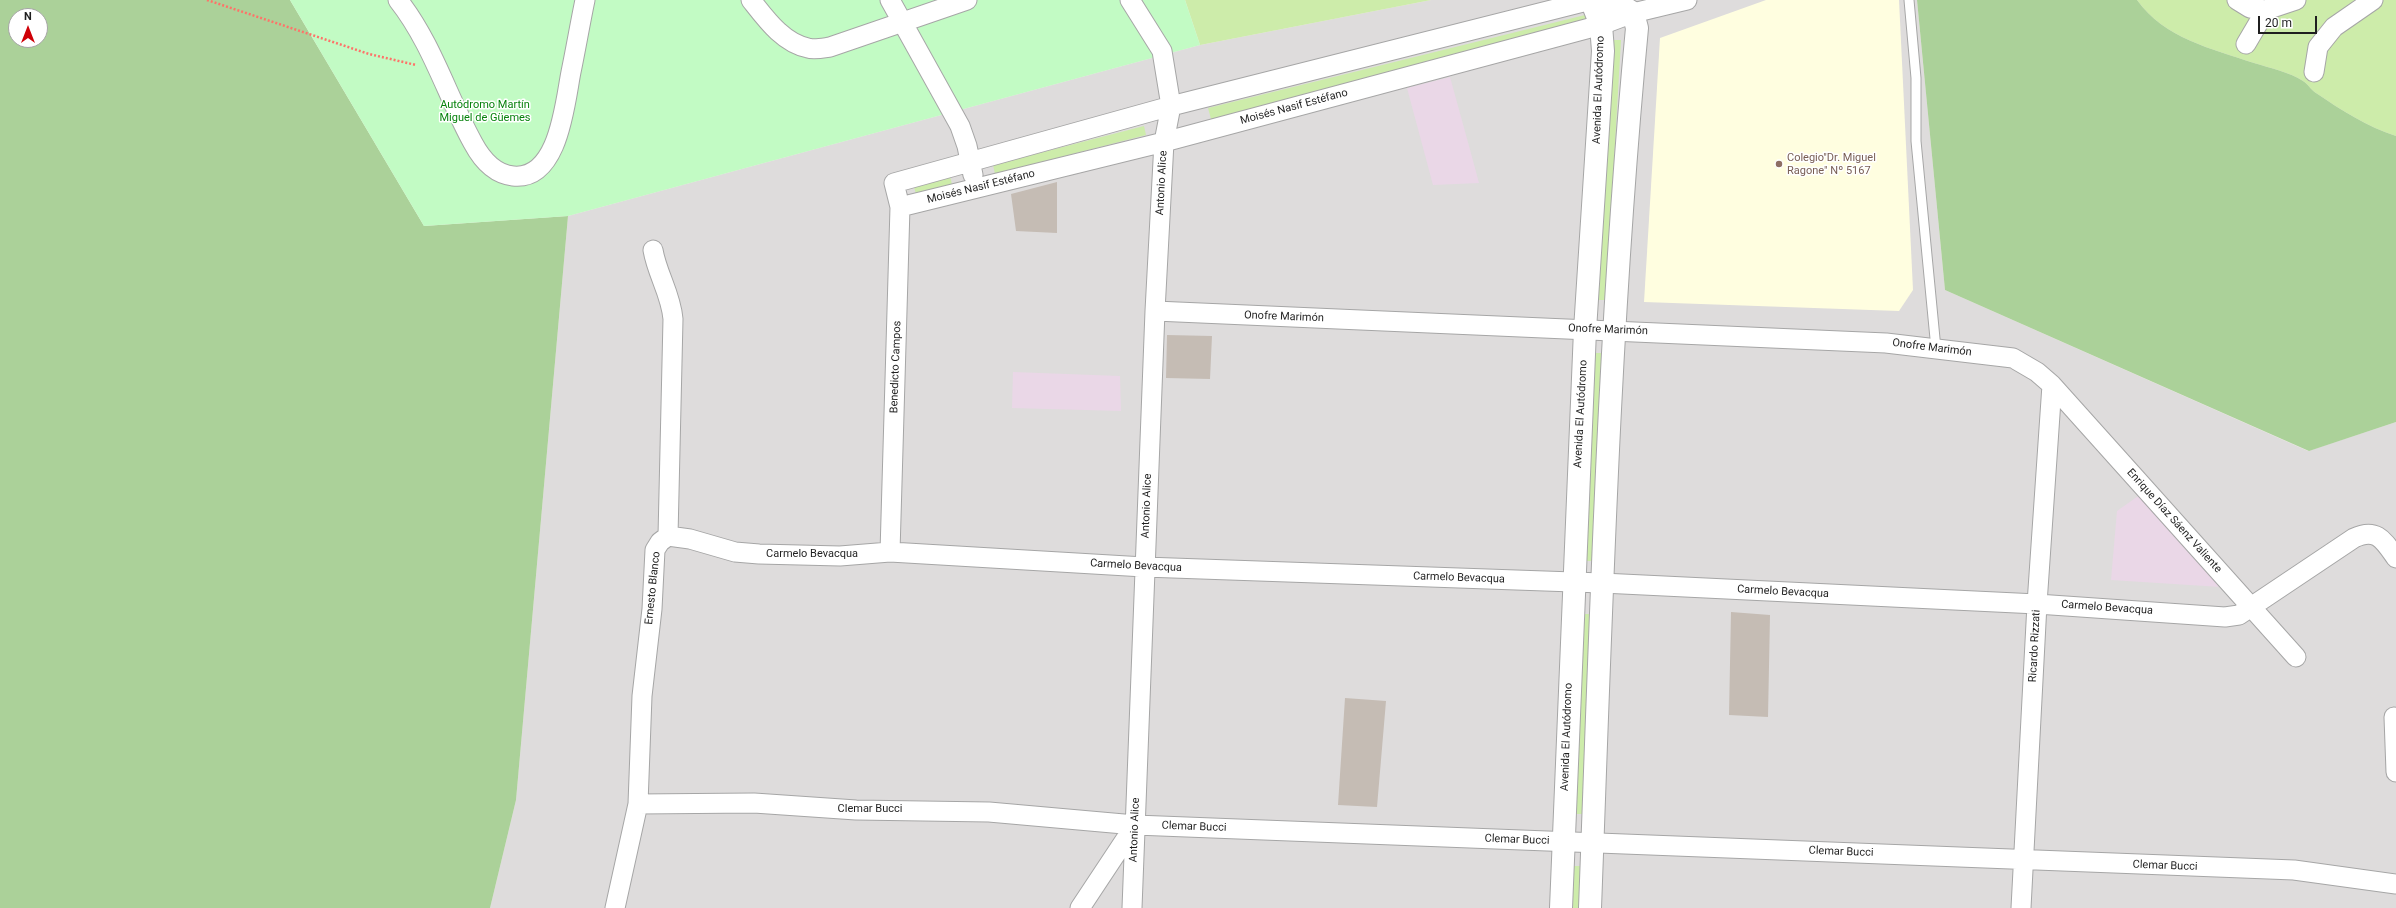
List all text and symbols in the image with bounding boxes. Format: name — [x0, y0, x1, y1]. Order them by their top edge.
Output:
north arrow — [8, 8, 48, 48]
scale bar — [2260, 8, 2319, 34]
text: N — [24, 10, 32, 23]
text: 20 m — [2265, 16, 2292, 30]
street label: Avenida El Autódromo — [1591, 36, 1607, 144]
street label: Moisés Nasif Estéfano — [1239, 86, 1349, 128]
park label: Autódromo Martín Miguel de Güemes — [439, 98, 531, 124]
street label: Antonio Alice — [1154, 150, 1170, 216]
place label: Colegio"Dr. Miguel Ragone" Nº 5167 — [1787, 151, 1876, 177]
marker: Colegio"Dr. Miguel Ragone" Nº 5167 — [1774, 159, 1784, 169]
street label: Moisés Nasif Estéfano — [926, 167, 1036, 207]
street label: Onofre Marimón — [1244, 309, 1324, 325]
street label: Benedicto Campos — [888, 320, 904, 414]
street label: Onofre Marimón — [1568, 322, 1648, 338]
street label: Onofre Marimón — [1892, 337, 1972, 359]
street label: Avenida El Autódromo — [1572, 360, 1590, 468]
street label: Enrique Díaz Sáenz Valiente — [2124, 466, 2224, 576]
street label: Antonio Alice — [1139, 473, 1155, 539]
street label: Carmelo Bevacqua — [766, 547, 858, 561]
street label: Ernesto Blanco — [643, 551, 663, 625]
street label: Carmelo Bevacqua — [1090, 557, 1182, 575]
street label: Carmelo Bevacqua — [1413, 570, 1505, 586]
street label: Carmelo Bevacqua — [1737, 583, 1829, 601]
street label: Carmelo Bevacqua — [2061, 598, 2153, 618]
street label: Ricardo Rizzati — [2027, 609, 2043, 683]
street label: Avenida El Autódromo — [1559, 683, 1575, 791]
street label: Antonio Alice — [1127, 797, 1143, 863]
street label: Clemar Bucci — [838, 802, 902, 816]
street label: Clemar Bucci — [1161, 819, 1227, 835]
street label: Clemar Bucci — [1484, 832, 1550, 848]
street label: Clemar Bucci — [1808, 844, 1874, 860]
street label: Clemar Bucci — [2132, 858, 2198, 874]

